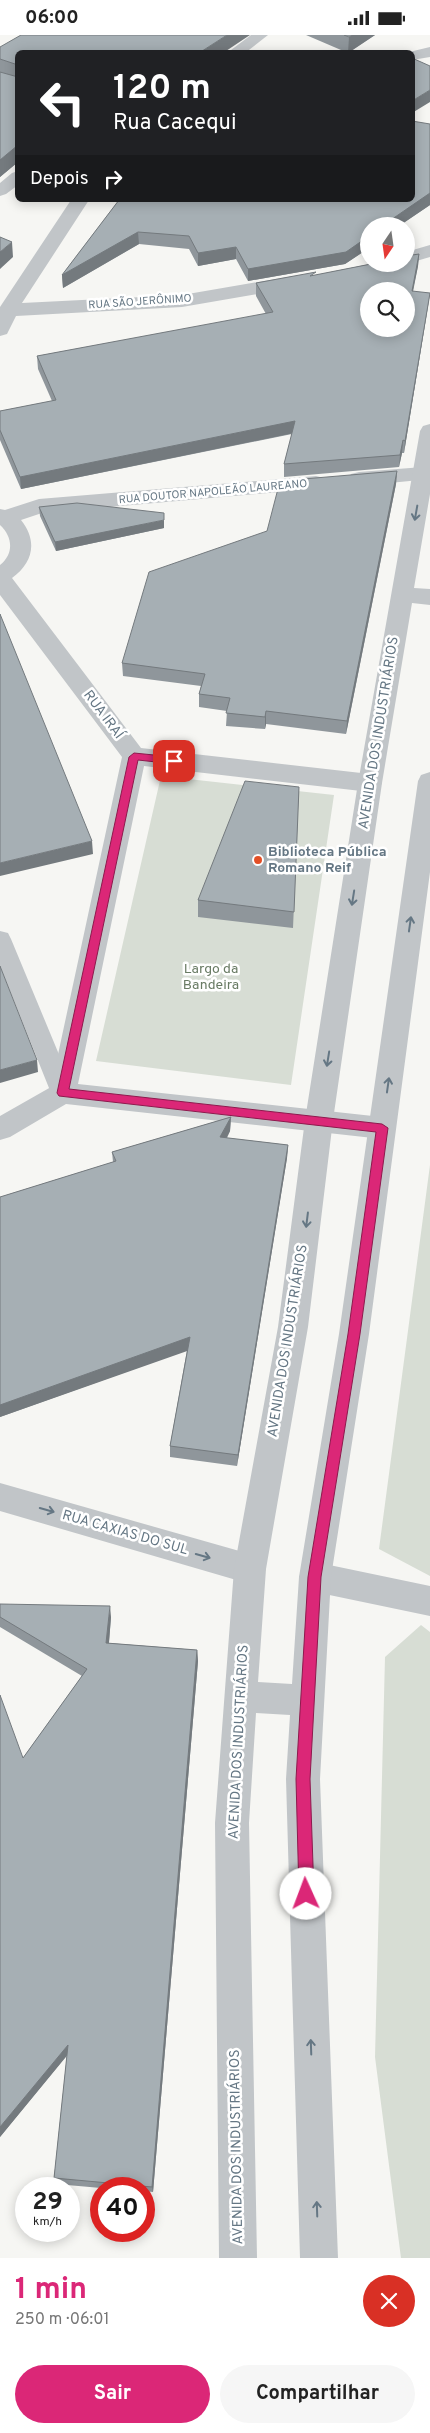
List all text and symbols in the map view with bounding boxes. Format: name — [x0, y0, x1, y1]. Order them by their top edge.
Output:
text: 06:00 — [25, 6, 79, 30]
text: 120 m — [113, 67, 211, 111]
icon: left — [30, 70, 95, 135]
text: Rua Cacequi — [113, 110, 237, 137]
icon: right — [99, 165, 127, 193]
text: Depois — [30, 167, 89, 191]
north arrow — [360, 217, 415, 273]
map controls — [360, 217, 415, 337]
button: search — [360, 282, 415, 337]
street label: RUA SÃO JERÔNIMO — [88, 290, 192, 313]
street label: RUA DOUTOR NAPOLEÃO LAUREANO — [118, 477, 308, 507]
one-way arrow — [410, 505, 420, 521]
street label: AVENIDA DOS INDUSTRIÁRIOS — [354, 635, 403, 831]
street label: RUA IRAÍ — [79, 687, 128, 744]
pin — [153, 740, 195, 782]
icon: arrive — [160, 747, 188, 775]
place label: Biblioteca Pública Romano Reif — [268, 844, 386, 877]
marker: Biblioteca Pública Romano Reif — [252, 854, 264, 866]
one-way arrow — [347, 890, 357, 906]
one-way arrow — [405, 917, 415, 933]
park label: Largo da Bandeira — [183, 961, 239, 994]
one-way arrow — [323, 1050, 333, 1066]
one-way arrow — [383, 1078, 393, 1094]
one-way arrow — [301, 1211, 311, 1227]
street label: AVENIDA DOS INDUSTRIÁRIOS — [263, 1243, 312, 1439]
one-way arrow — [38, 1506, 54, 1516]
street label: RUA CAXIAS DO SUL — [60, 1507, 190, 1559]
one-way arrow — [194, 1551, 210, 1561]
street label: AVENIDA DOS INDUSTRIÁRIOS — [224, 1644, 253, 1840]
position arrow — [279, 1867, 331, 1919]
one-way arrow — [307, 2039, 316, 2055]
street label: AVENIDA DOS INDUSTRIÁRIOS — [226, 2049, 247, 2245]
speed limit sign: 40 — [90, 2177, 155, 2242]
text: 29 — [32, 2187, 63, 2219]
one-way arrow — [312, 2202, 322, 2218]
text: km/h — [33, 2214, 62, 2230]
text: 1 min — [15, 2272, 87, 2309]
button: close — [363, 2275, 415, 2327]
text: 250 m · 06:01 — [15, 2310, 109, 2330]
button: Sair — [15, 2365, 210, 2423]
button: Compartilhar — [220, 2365, 415, 2423]

